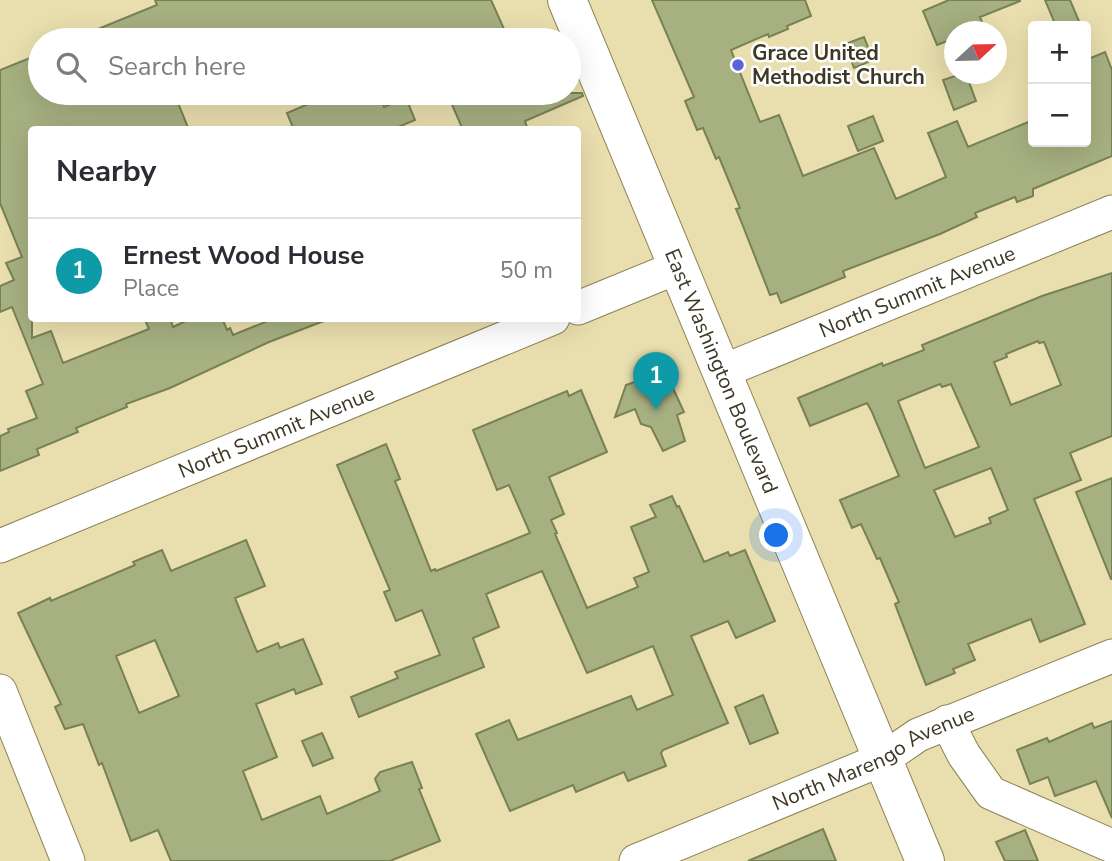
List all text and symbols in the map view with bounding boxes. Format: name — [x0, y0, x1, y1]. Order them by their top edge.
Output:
north arrow — [944, 21, 1007, 84]
map controls — [1028, 21, 1091, 147]
button: + — [1028, 21, 1091, 84]
search box — [28, 28, 581, 105]
place label: Grace United Methodist Church — [752, 39, 925, 91]
icon: search — [52, 48, 90, 86]
text: Search here — [108, 49, 246, 84]
marker: Grace United Methodist Church — [730, 57, 746, 73]
button: − — [1028, 84, 1091, 147]
text: Nearby — [56, 151, 156, 192]
text: Ernest Wood House — [123, 238, 364, 273]
street label: North Summit Avenue — [815, 239, 1020, 344]
street label: East Washington Boulevard — [658, 245, 785, 498]
text: 1 — [72, 255, 86, 286]
text: 50 m — [500, 255, 553, 286]
text: Place — [123, 273, 179, 304]
pin: 1 — [633, 352, 679, 410]
street label: North Summit Avenue — [174, 379, 379, 485]
your location — [759, 518, 793, 552]
street label: North Marengo Avenue — [768, 700, 978, 817]

